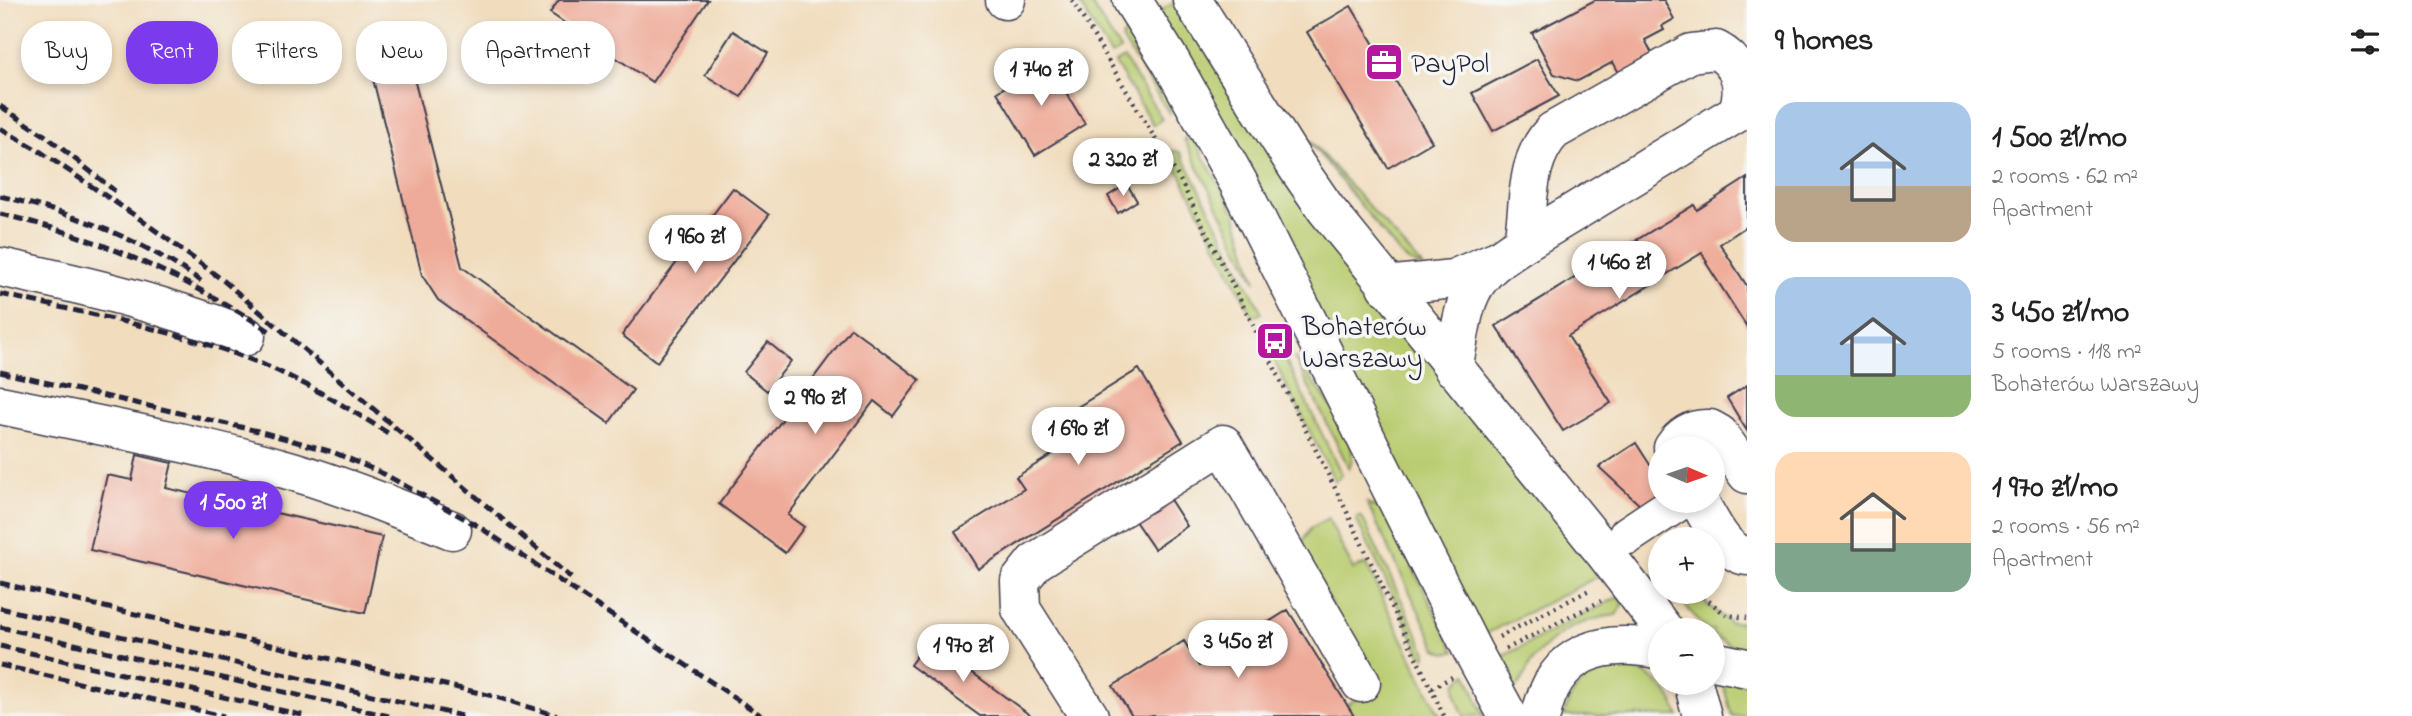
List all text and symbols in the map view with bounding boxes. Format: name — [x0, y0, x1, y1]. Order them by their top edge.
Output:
text: 9 homes — [1775, 20, 1873, 64]
chip: Buy — [21, 21, 112, 84]
chip: Rent — [126, 21, 218, 84]
chip: Filters — [232, 21, 342, 84]
chip: New — [356, 21, 447, 84]
chip: Apartment — [461, 21, 615, 84]
icon: filters — [2346, 23, 2384, 61]
office icon: PayPol — [1363, 41, 1405, 83]
place label: PayPol — [1411, 45, 1489, 86]
pin: 1 740 zł — [969, 48, 1113, 108]
text: 1 740 zł — [1010, 54, 1072, 87]
text: 1 500 zł/mo — [1992, 117, 2127, 161]
icon: home — [1831, 130, 1915, 214]
pin: 2 320 zł — [1051, 138, 1195, 198]
text: 2 320 zł — [1089, 144, 1157, 177]
text: 2 rooms · 62 m² — [1992, 161, 2138, 194]
text: Apartment — [1992, 194, 2093, 227]
pin: 1 960 zł — [623, 216, 767, 275]
text: 1 960 zł — [665, 221, 725, 254]
pin: 1 460 zł — [1547, 242, 1691, 301]
text: 1 460 zł — [1587, 247, 1651, 280]
text: 3 450 zł/mo — [1992, 292, 2129, 336]
icon: home — [1831, 305, 1915, 389]
place label: Bohaterów Warszawy — [1301, 308, 1427, 381]
bus stop icon: Bohaterów Warszawy — [1254, 320, 1296, 362]
text: 5 rooms · 118 m² — [1992, 336, 2142, 369]
text: Bohaterów Warszawy — [1992, 369, 2199, 402]
pin: 2 990 zł — [743, 376, 887, 436]
text: 2 990 zł — [784, 382, 846, 415]
pin: 1 690 zł — [1006, 407, 1150, 467]
text: 1 690 zł — [1048, 413, 1108, 446]
north arrow — [1648, 436, 1726, 513]
map controls — [1648, 436, 1725, 695]
text: 1 970 zł/mo — [1992, 467, 2118, 511]
icon: home — [1831, 480, 1915, 564]
pin: 1 500 zł — [161, 482, 305, 541]
text: 1 500 zł — [200, 487, 266, 520]
text: 2 rooms · 56 m² — [1992, 511, 2140, 544]
button: + — [1648, 527, 1725, 604]
text: Apartment — [1992, 544, 2093, 577]
button: − — [1648, 618, 1725, 695]
pin: 3 450 zł — [1166, 620, 1310, 680]
pin: 1 970 zł — [891, 624, 1035, 684]
text: 3 450 zł — [1204, 626, 1272, 659]
text: 1 970 zł — [933, 630, 993, 663]

